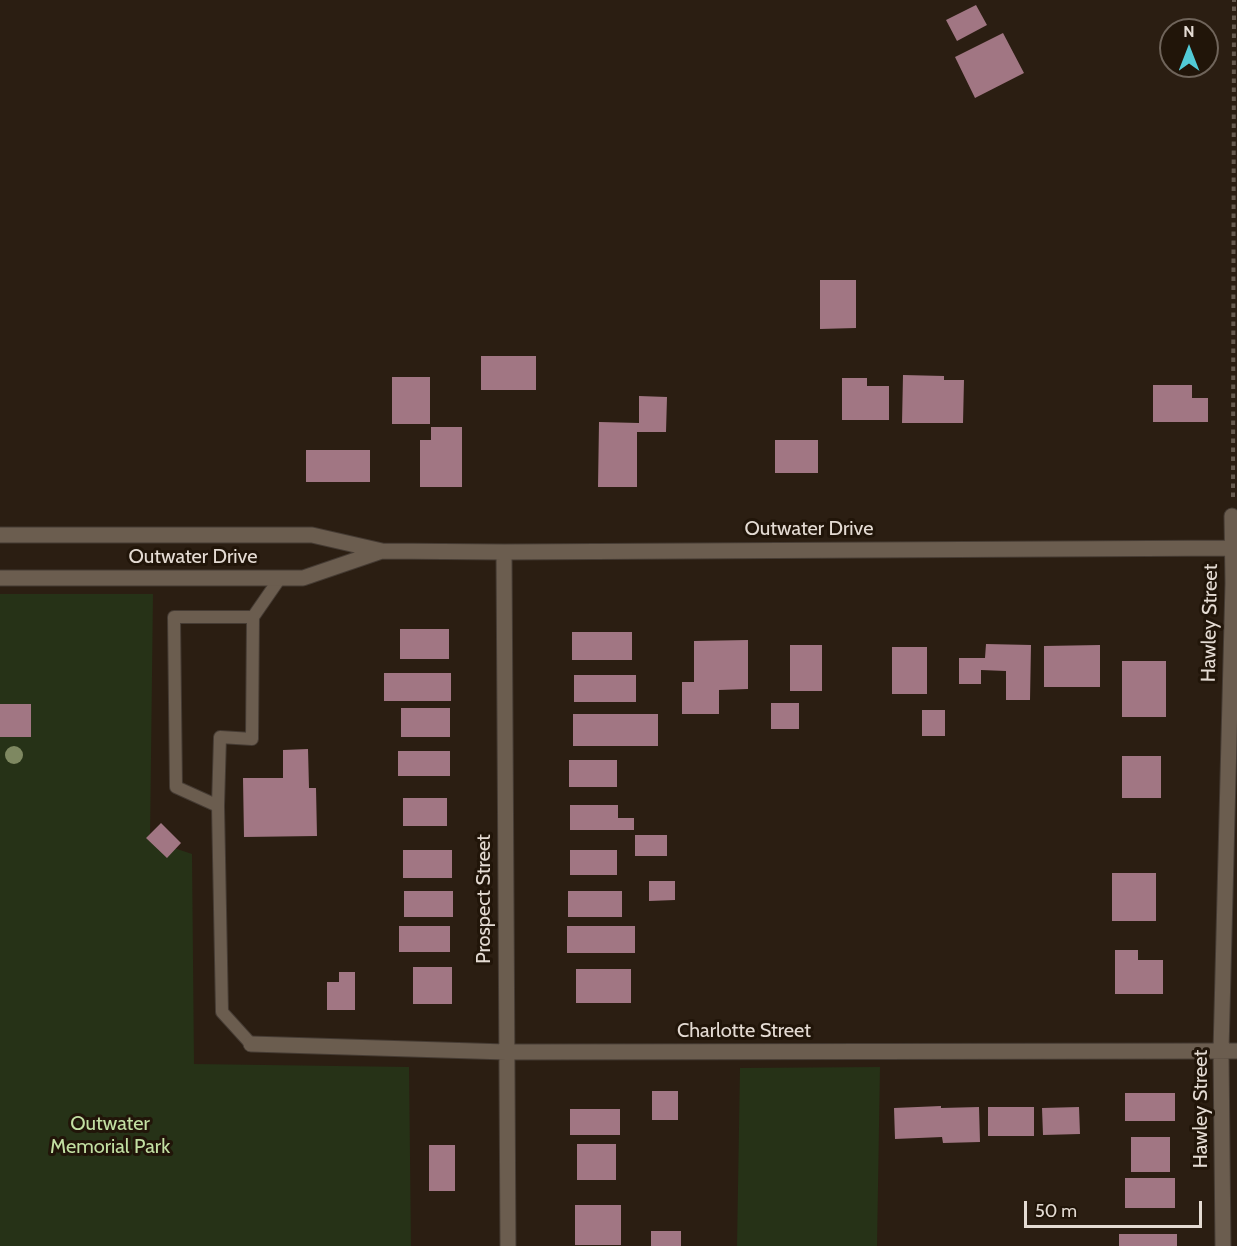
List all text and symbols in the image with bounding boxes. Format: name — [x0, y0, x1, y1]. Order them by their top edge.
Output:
north arrow — [1159, 18, 1219, 78]
text: N — [1183, 22, 1195, 41]
street label: Outwater Drive — [745, 517, 873, 541]
street label: Outwater Drive — [129, 545, 257, 569]
street label: Hawley Street — [1197, 564, 1223, 682]
street label: Prospect Street — [472, 834, 496, 964]
street label: Charlotte Street — [677, 1019, 811, 1043]
street label: Hawley Street — [1189, 1050, 1213, 1168]
park label: Outwater Memorial Park — [50, 1112, 170, 1159]
scale bar — [1027, 1189, 1206, 1227]
text: 50 m — [1035, 1200, 1077, 1222]

